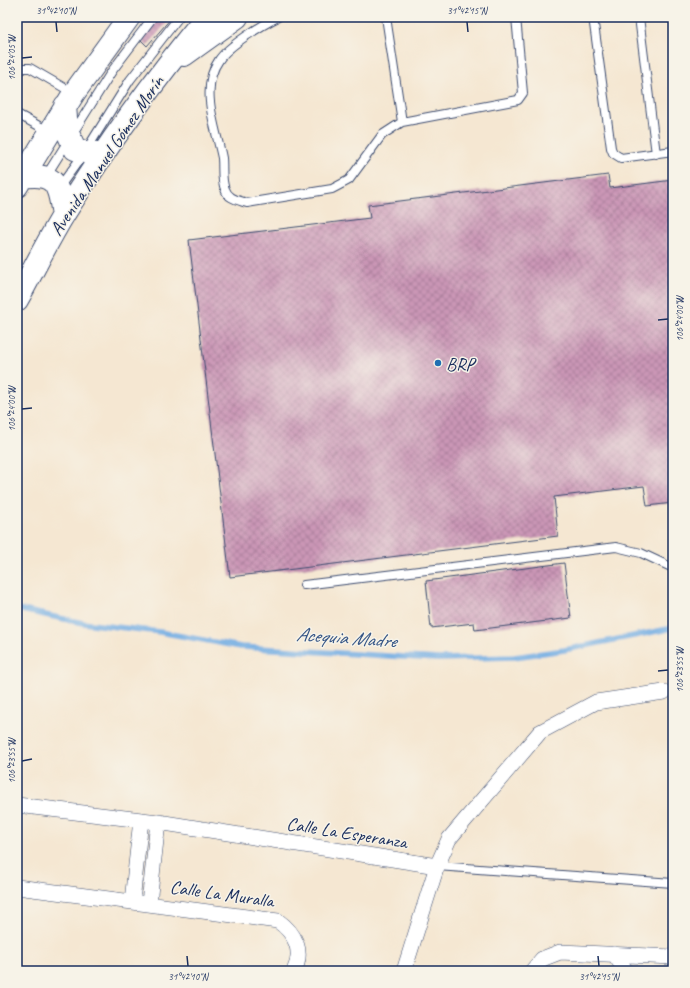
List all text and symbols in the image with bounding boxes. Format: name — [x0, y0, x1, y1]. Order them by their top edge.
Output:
text: 31°42'10"N — [36, 4, 78, 17]
text: 31°42'15"N — [447, 4, 489, 17]
text: 106°24'05"W — [5, 34, 18, 81]
street label: Avenida Manuel Gómez Morín — [44, 71, 170, 240]
text: 106°24'00"W — [673, 295, 686, 342]
place label: BRP — [446, 352, 477, 376]
marker: BRP — [433, 358, 443, 368]
text: 106°24'00"W — [5, 385, 18, 432]
water label: Acequia Madre — [295, 622, 400, 654]
text: 106°23'55"W — [673, 646, 686, 693]
text: 106°23'55"W — [5, 737, 18, 784]
street label: Calle La Esperanza — [285, 812, 411, 855]
street label: Calle La Muralla — [169, 875, 277, 913]
text: 31°42'10"N — [168, 970, 210, 983]
text: 31°42'15"N — [579, 970, 621, 983]

